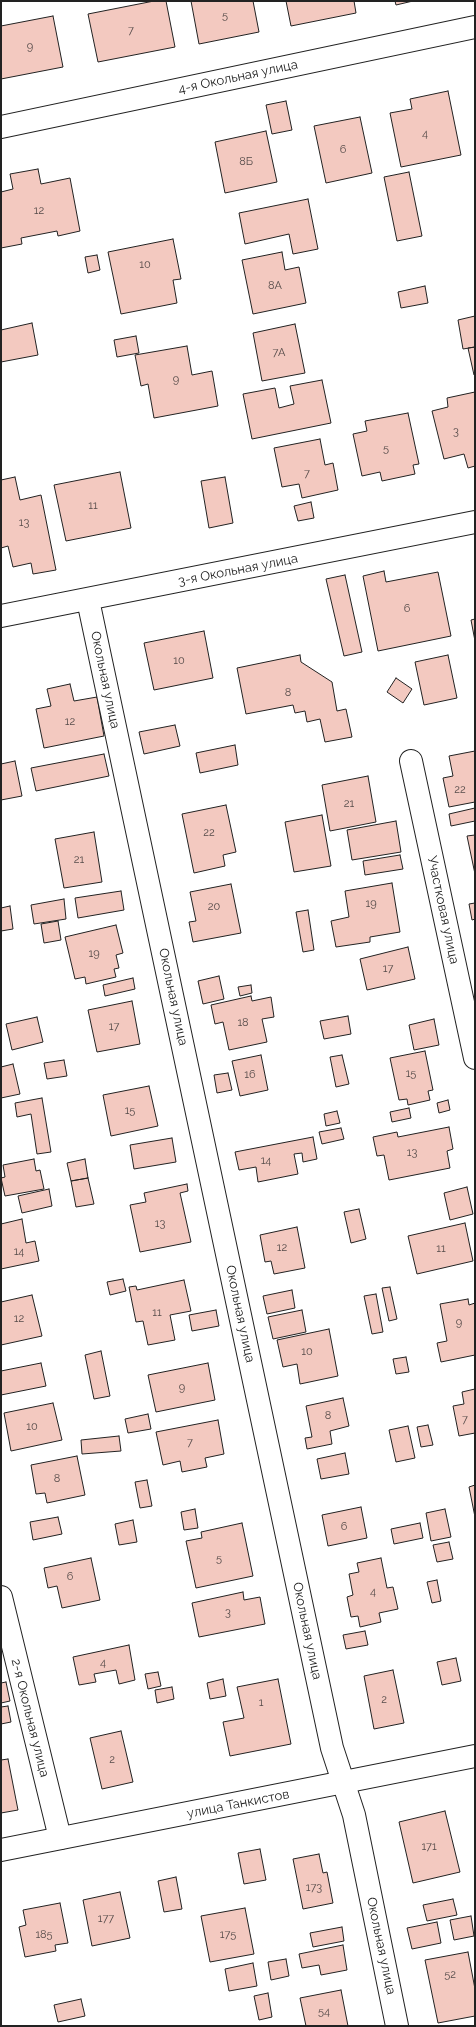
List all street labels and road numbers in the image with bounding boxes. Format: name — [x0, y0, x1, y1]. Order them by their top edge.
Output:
street label: 4-я Окольная улица — [177, 57, 299, 97]
street label: 3-я Окольная улица — [177, 551, 299, 589]
street label: Окольная улица — [87, 630, 123, 730]
street label: Участковая улица — [424, 855, 462, 965]
street label: Окольная улица — [155, 947, 191, 1047]
street label: Окольная улица — [222, 1264, 258, 1364]
street label: Окольная улица — [289, 1581, 325, 1681]
street label: 2-я Окольная улица — [8, 1657, 52, 1779]
street label: улица Танкистов — [186, 1786, 290, 1822]
street label: Окольная улица — [363, 1896, 399, 1996]

